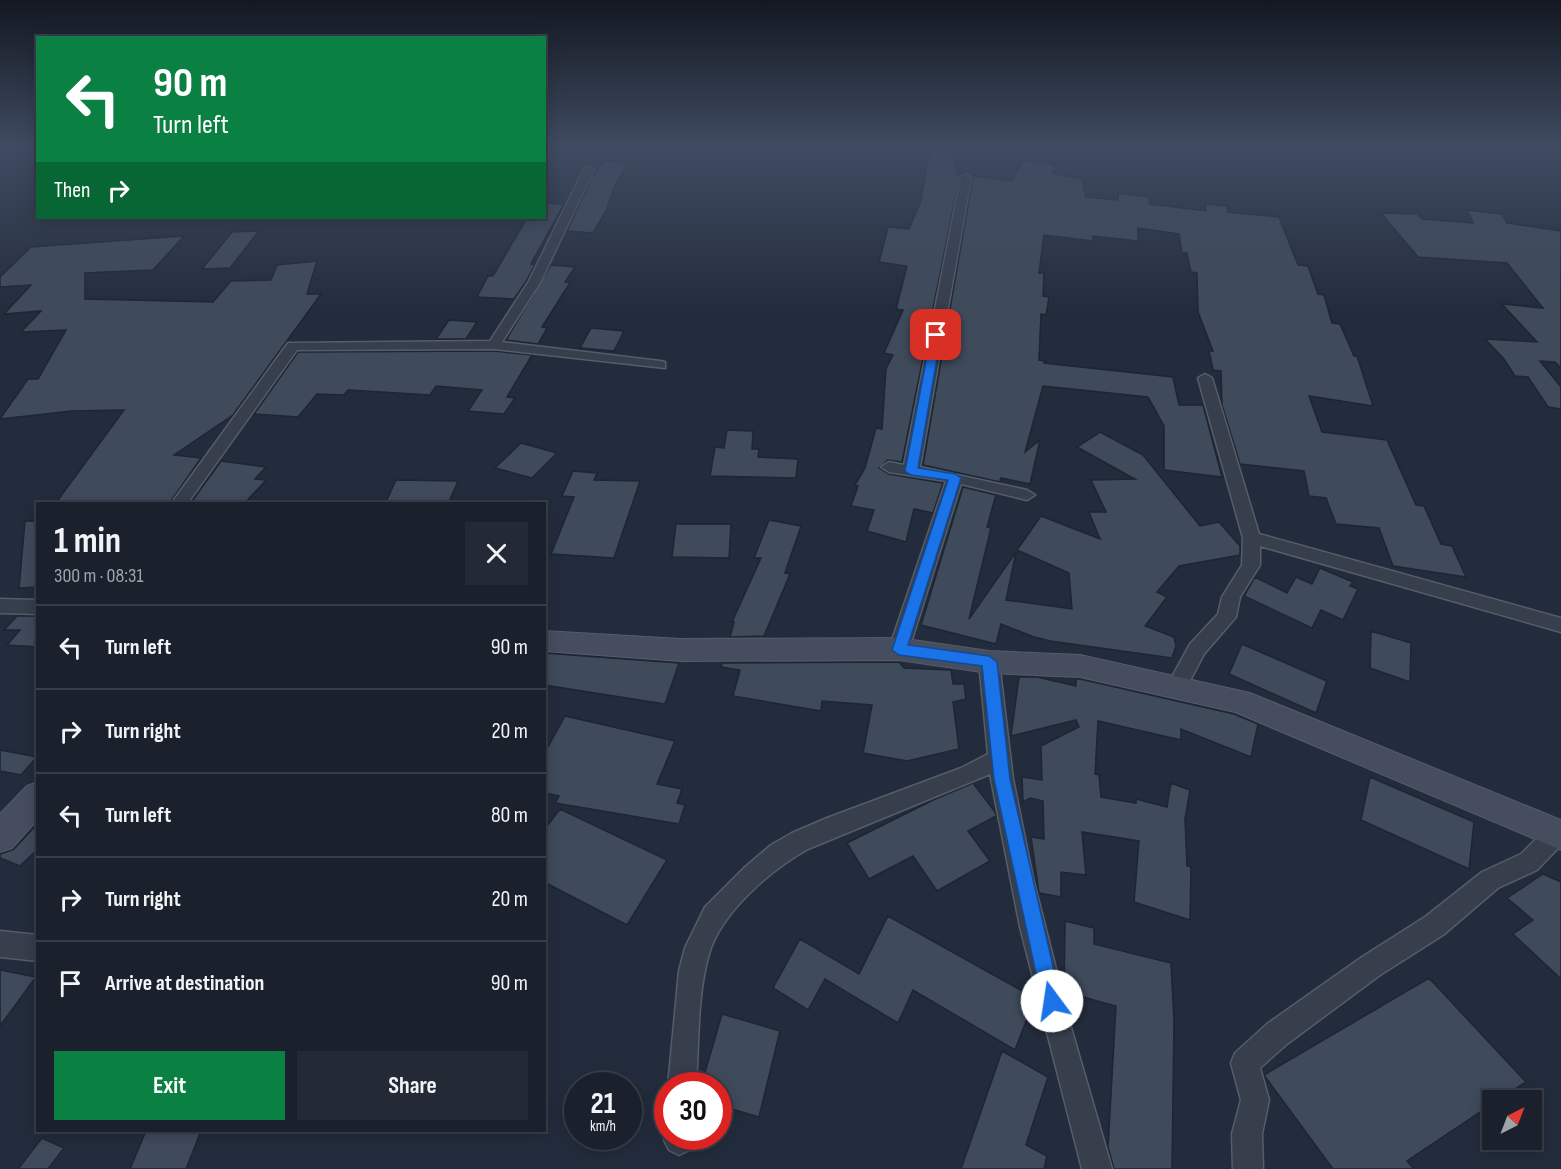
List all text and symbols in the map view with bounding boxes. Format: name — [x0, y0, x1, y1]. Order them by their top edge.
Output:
text: 90 m — [153, 58, 227, 109]
icon: left — [54, 60, 132, 138]
text: Turn left — [153, 109, 229, 141]
icon: right — [102, 174, 135, 207]
text: Then — [54, 177, 90, 204]
pin — [910, 309, 961, 360]
icon: arrive — [919, 318, 952, 351]
text: 1 min — [54, 520, 121, 563]
button: close — [465, 522, 528, 585]
text: 300 m · 08:31 — [54, 564, 143, 588]
icon: left — [54, 631, 87, 664]
text: Turn left — [105, 634, 171, 661]
text: 90 m — [491, 634, 528, 661]
icon: right — [54, 715, 87, 748]
text: Turn right — [105, 718, 181, 745]
text: 20 m — [492, 718, 528, 745]
icon: left — [54, 799, 87, 832]
text: Turn left — [105, 802, 171, 829]
text: 80 m — [491, 802, 528, 829]
icon: right — [54, 883, 87, 916]
text: Turn right — [105, 886, 181, 913]
text: 20 m — [492, 886, 528, 913]
icon: arrive — [54, 967, 87, 1000]
position arrow — [1020, 969, 1084, 1033]
text: Arrive at destination — [105, 970, 264, 997]
text: 90 m — [491, 970, 528, 997]
button: Exit — [54, 1051, 285, 1120]
button: Share — [297, 1051, 528, 1120]
speed limit sign: 30 — [654, 1072, 732, 1150]
text: 21 — [591, 1086, 615, 1122]
north arrow — [1482, 1090, 1542, 1150]
map controls — [1482, 1090, 1542, 1150]
text: km/h — [590, 1117, 616, 1136]

